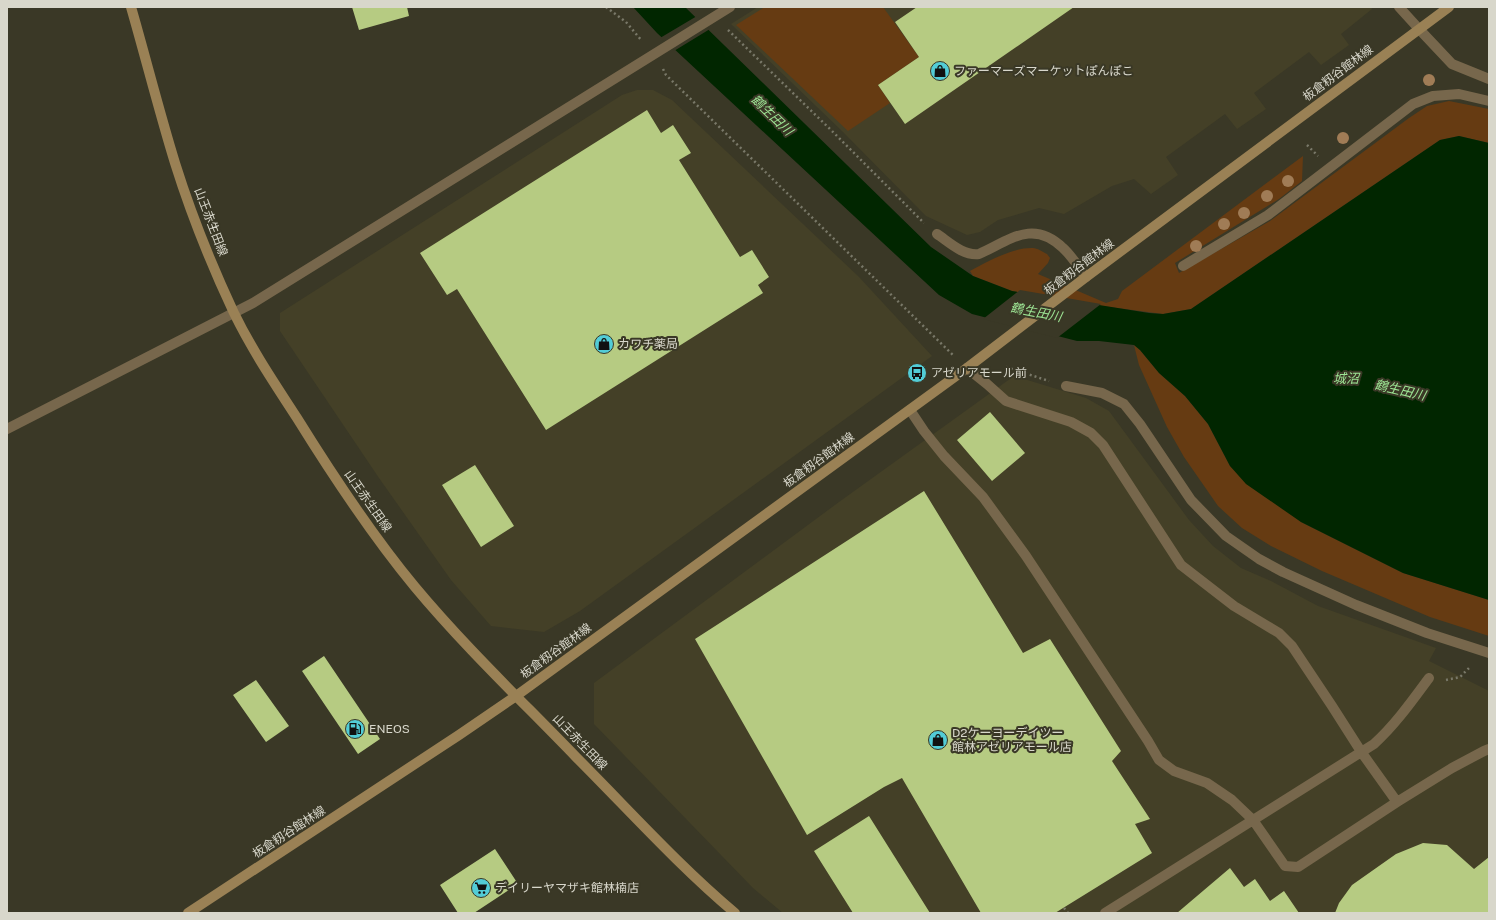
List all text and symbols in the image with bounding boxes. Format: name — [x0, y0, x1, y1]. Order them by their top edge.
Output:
street label: 板倉籾谷館林線 — [1300, 42, 1376, 104]
shop icon: ファーマーズマーケットぽんぽこ — [929, 60, 951, 82]
place label: ファーマーズマーケットぽんぽこ — [954, 64, 1133, 78]
water label: 鶴生田川 — [748, 92, 797, 140]
street label: 山王赤生田線 — [192, 186, 230, 258]
street label: 板倉籾谷館林線 — [1041, 236, 1117, 298]
water label: 鶴生田川 — [1009, 300, 1065, 325]
shop icon: カワチ薬局 — [593, 333, 615, 355]
place label: カワチ薬局 — [618, 337, 678, 351]
bus stop icon: アゼリアモール前 — [906, 362, 928, 384]
place label: アゼリアモール前 — [931, 366, 1027, 380]
water label: 城沼 — [1333, 371, 1361, 386]
water label: 鶴生田川 — [1373, 377, 1429, 404]
street label: 板倉籾谷館林線 — [781, 430, 857, 490]
street label: 山王赤生田線 — [342, 467, 394, 535]
street label: 板倉籾谷館林線 — [518, 621, 594, 681]
street label: 山王赤生田線 — [550, 711, 610, 773]
fuel station icon: ENEOS — [344, 718, 366, 740]
place label: ENEOS — [369, 722, 410, 736]
place label: D2ケーヨーデイツー 館林アゼリアモール店 — [952, 726, 1072, 754]
shop icon: D2ケーヨーデイツー 館林アゼリアモール店 — [927, 729, 949, 751]
street label: 板倉籾谷館林線 — [250, 803, 328, 861]
supermarket icon: デイリーヤマザキ館林楠店 — [470, 877, 492, 899]
place label: デイリーヤマザキ館林楠店 — [495, 881, 639, 895]

